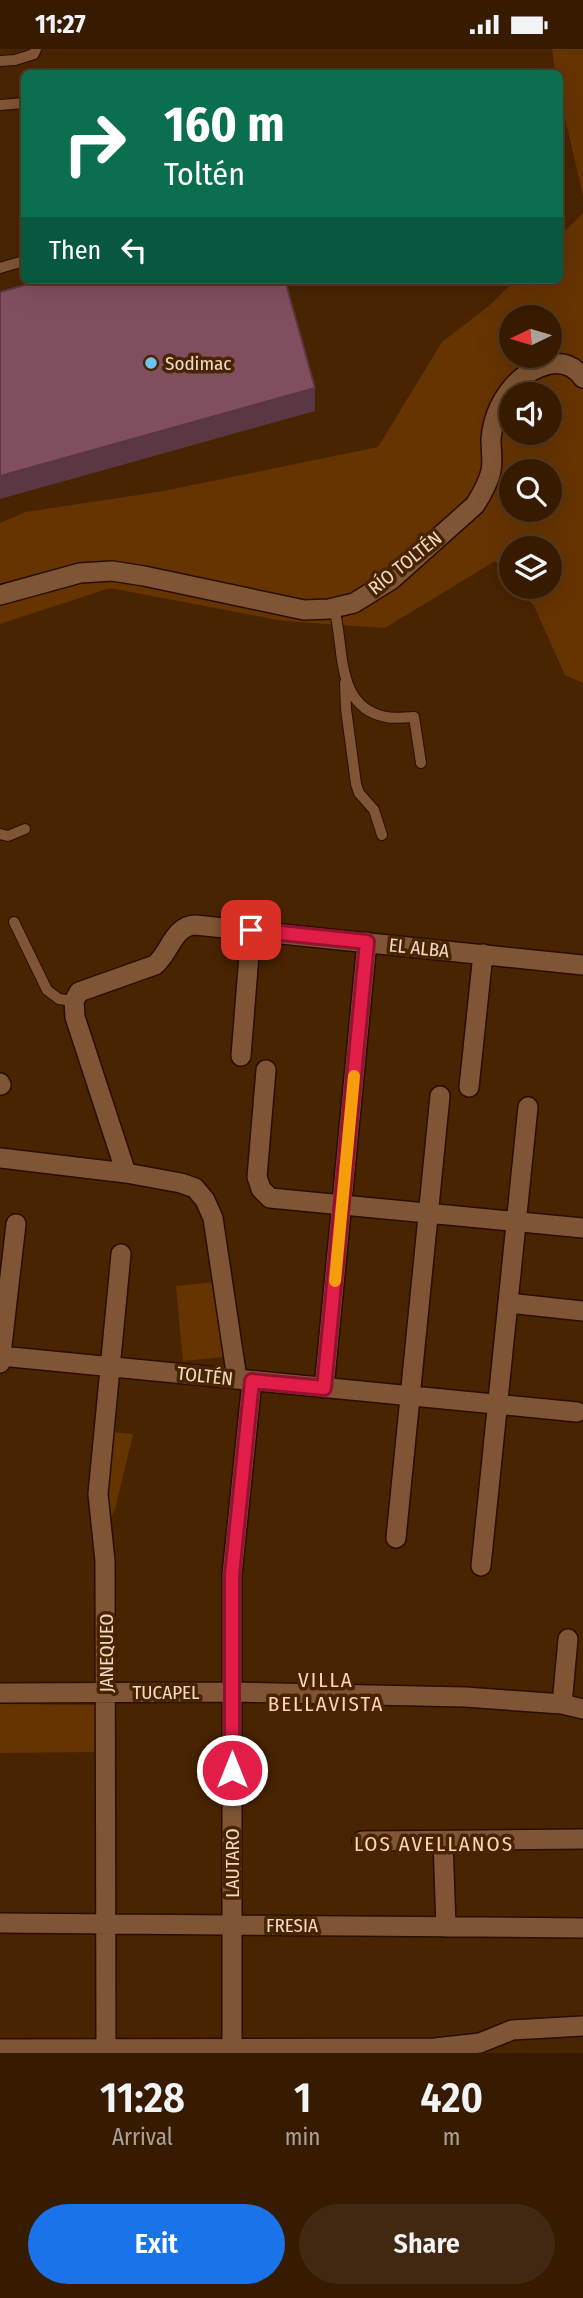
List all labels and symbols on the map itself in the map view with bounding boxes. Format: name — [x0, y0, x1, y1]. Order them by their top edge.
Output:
north arrow — [499, 305, 562, 367]
place label: Sodimac — [165, 352, 231, 375]
marker: Sodimac — [143, 355, 159, 371]
street label: RÍO TOLTÉN — [364, 526, 446, 600]
pin — [221, 900, 281, 960]
street label: EL ALBA — [388, 933, 450, 963]
street label: TOLTÉN — [176, 1362, 234, 1390]
street label: JANEQUEO — [95, 1613, 118, 1693]
district label: VILLA BELLAVISTA — [268, 1667, 384, 1717]
street label: TUCAPEL — [133, 1681, 200, 1704]
position arrow — [195, 1733, 269, 1807]
street label: LAUTARO — [221, 1828, 244, 1898]
district label: LOS AVELLANOS — [354, 1831, 514, 1857]
street label: FRESIA — [266, 1914, 318, 1937]

